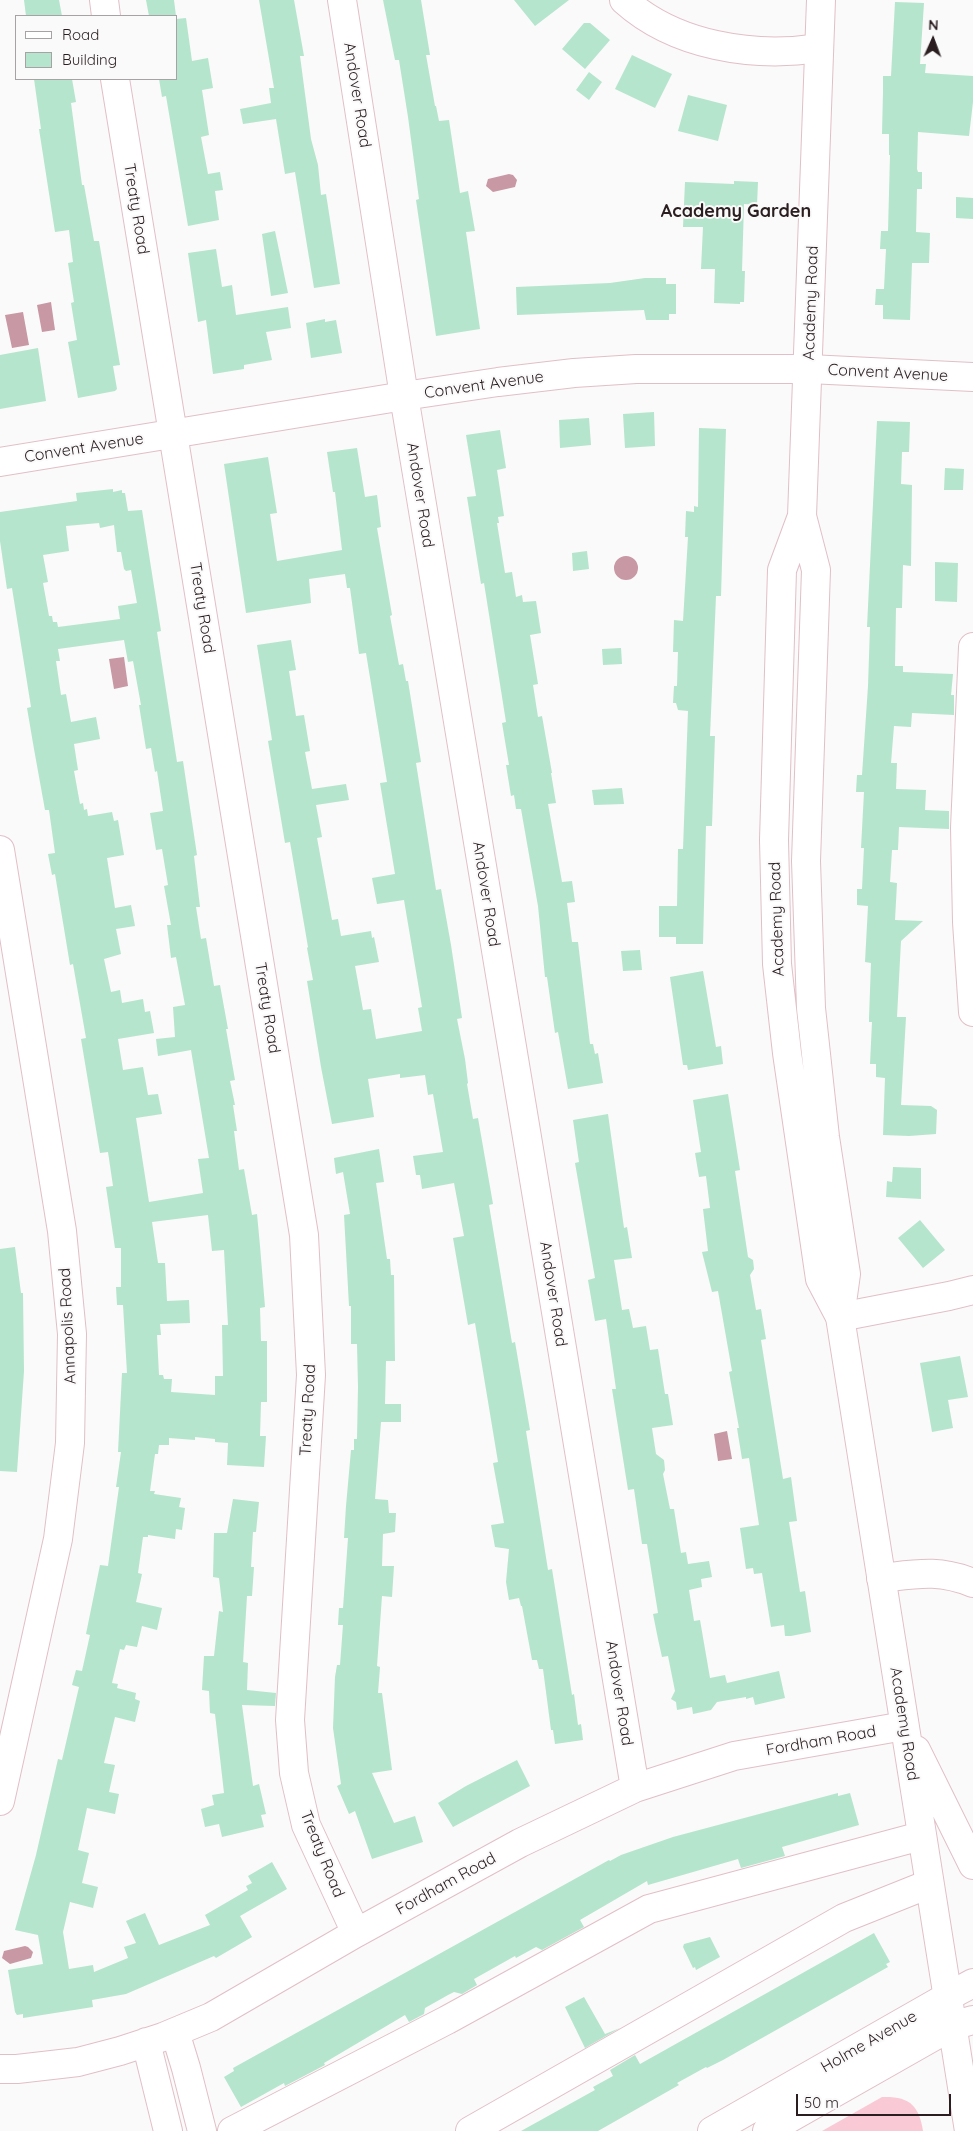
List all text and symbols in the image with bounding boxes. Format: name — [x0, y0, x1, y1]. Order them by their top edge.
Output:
legend — [15, 15, 178, 80]
north arrow — [908, 15, 958, 65]
text: N — [928, 16, 939, 34]
text: Road — [62, 25, 99, 44]
street label: Andover Road — [339, 41, 375, 149]
text: Building — [62, 50, 117, 69]
street label: Treaty Road — [119, 162, 153, 256]
district label: Academy Garden — [661, 201, 811, 223]
street label: Academy Road — [799, 245, 823, 361]
street label: Convent Avenue — [827, 360, 949, 386]
street label: Convent Avenue — [423, 367, 545, 403]
street label: Convent Avenue — [23, 429, 145, 467]
street label: Andover Road — [402, 441, 438, 549]
street label: Treaty Road — [185, 561, 219, 655]
street label: Andover Road — [468, 840, 504, 948]
street label: Academy Road — [765, 861, 789, 977]
street label: Treaty Road — [250, 961, 284, 1055]
street label: Andover Road — [535, 1240, 571, 1348]
street label: Annapolis Road — [55, 1267, 81, 1385]
street label: Treaty Road — [296, 1364, 320, 1456]
street label: Andover Road — [601, 1639, 637, 1747]
street label: Academy Road — [886, 1666, 922, 1782]
street label: Fordham Road — [764, 1722, 878, 1760]
street label: Treaty Road — [296, 1808, 348, 1900]
street label: Fordham Road — [393, 1849, 499, 1919]
street label: Holme Avenue — [818, 2007, 920, 2077]
scale bar — [798, 2084, 953, 2116]
text: 50 m — [804, 2093, 839, 2112]

